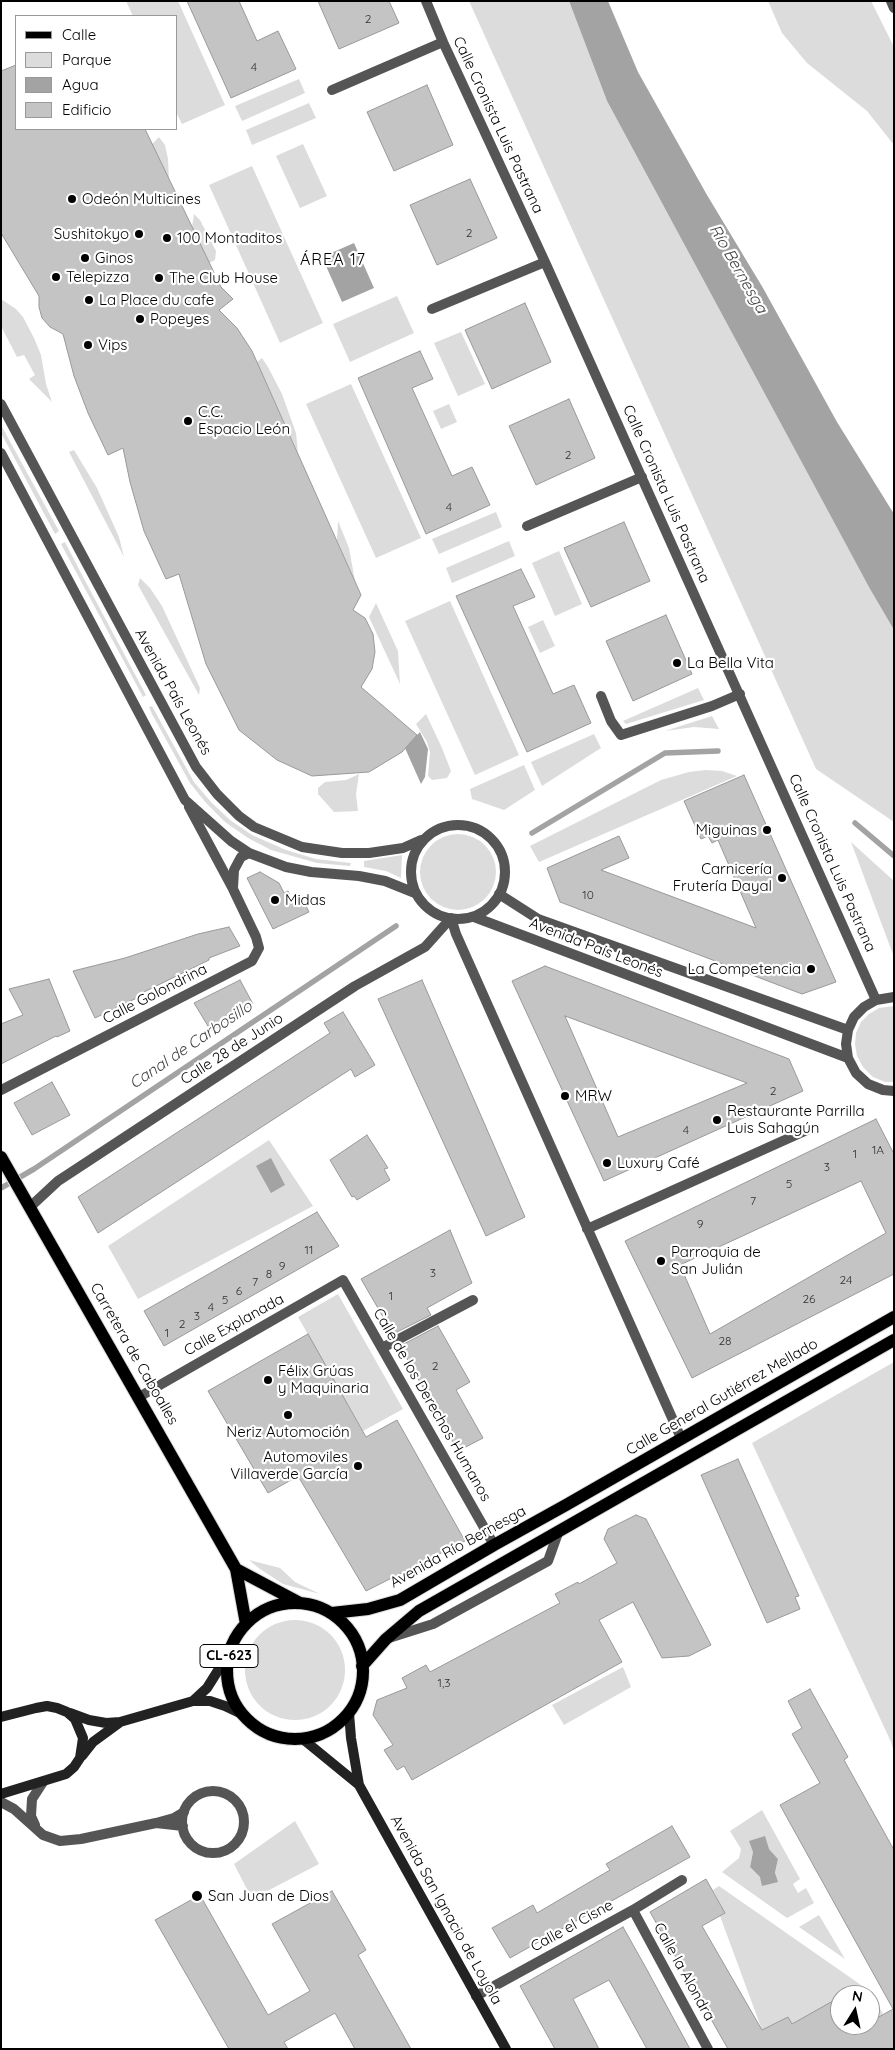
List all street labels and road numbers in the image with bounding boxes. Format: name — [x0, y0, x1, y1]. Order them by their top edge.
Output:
street label: Calle Cronista Luis Pastrana — [449, 34, 547, 216]
street label: Calle Cronista Luis Pastrana — [619, 402, 713, 586]
street label: Avenida País Leonés — [131, 626, 215, 758]
street label: Calle Cronista Luis Pastrana — [785, 771, 879, 955]
street label: Avenida País Leonés — [527, 914, 665, 982]
street label: Calle Golondrina — [100, 960, 210, 1028]
street label: Calle 28 de Junio — [177, 1009, 287, 1089]
street label: Carretera de Caboalles — [86, 1280, 182, 1428]
street label: Calle Explanada — [181, 1290, 287, 1360]
street label: Calle de los Derechos Humanos — [369, 1305, 495, 1505]
street label: Calle General Gutiérrez Mellado — [623, 1335, 821, 1459]
street label: Avenida Río Bernesga — [387, 1502, 529, 1592]
road number: CL-623 — [200, 1644, 258, 1668]
street label: Avenida San Ignacio de Loyola — [386, 1812, 506, 2008]
street label: Calle el Cisne — [528, 1896, 616, 1956]
street label: Calle la Alondra — [650, 1920, 718, 2024]

